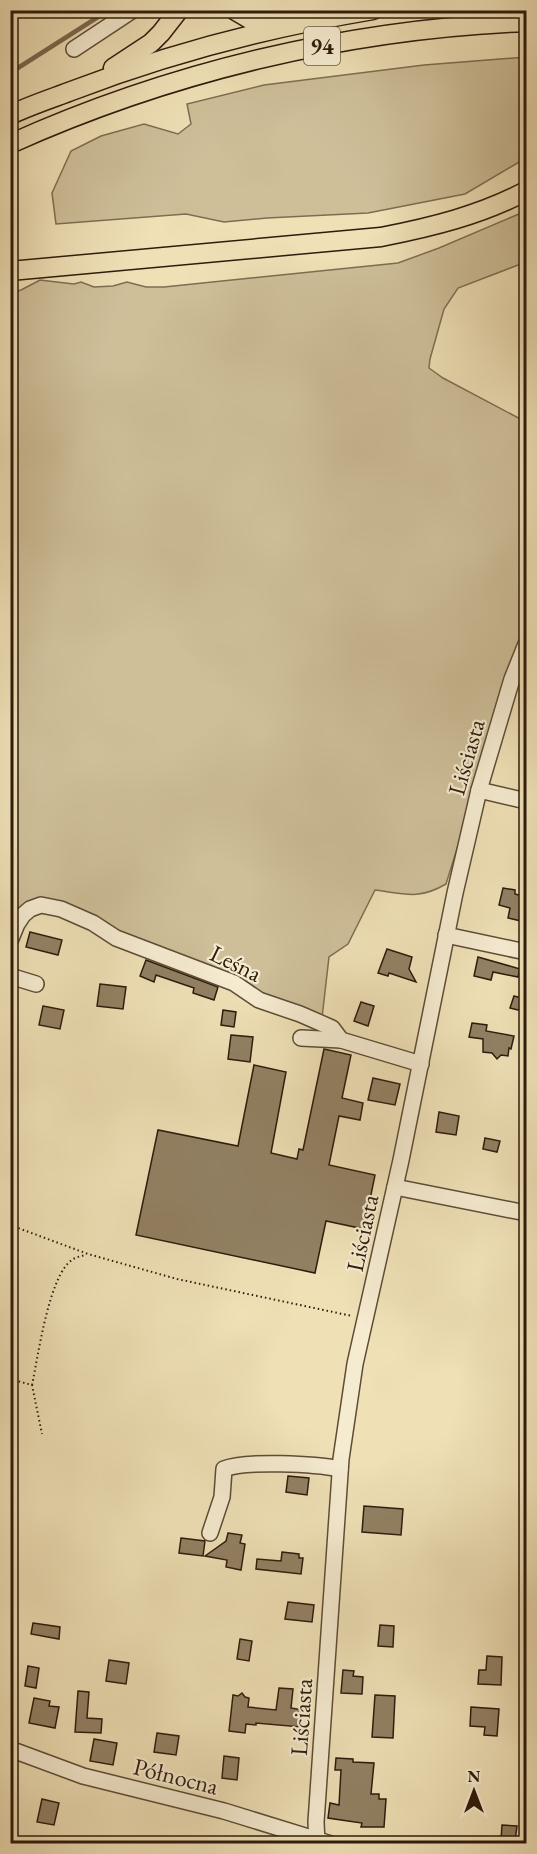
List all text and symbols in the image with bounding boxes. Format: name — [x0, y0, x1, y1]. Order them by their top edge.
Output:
road number: 94 — [304, 27, 340, 65]
street label: Liściasta — [440, 715, 492, 799]
street label: Leśna — [205, 937, 267, 989]
street label: Liściasta — [339, 1191, 385, 1274]
street label: Liściasta — [283, 1677, 319, 1757]
street label: Północna — [130, 1750, 222, 1802]
north arrow — [444, 1761, 504, 1821]
text: N — [468, 1766, 481, 1787]

